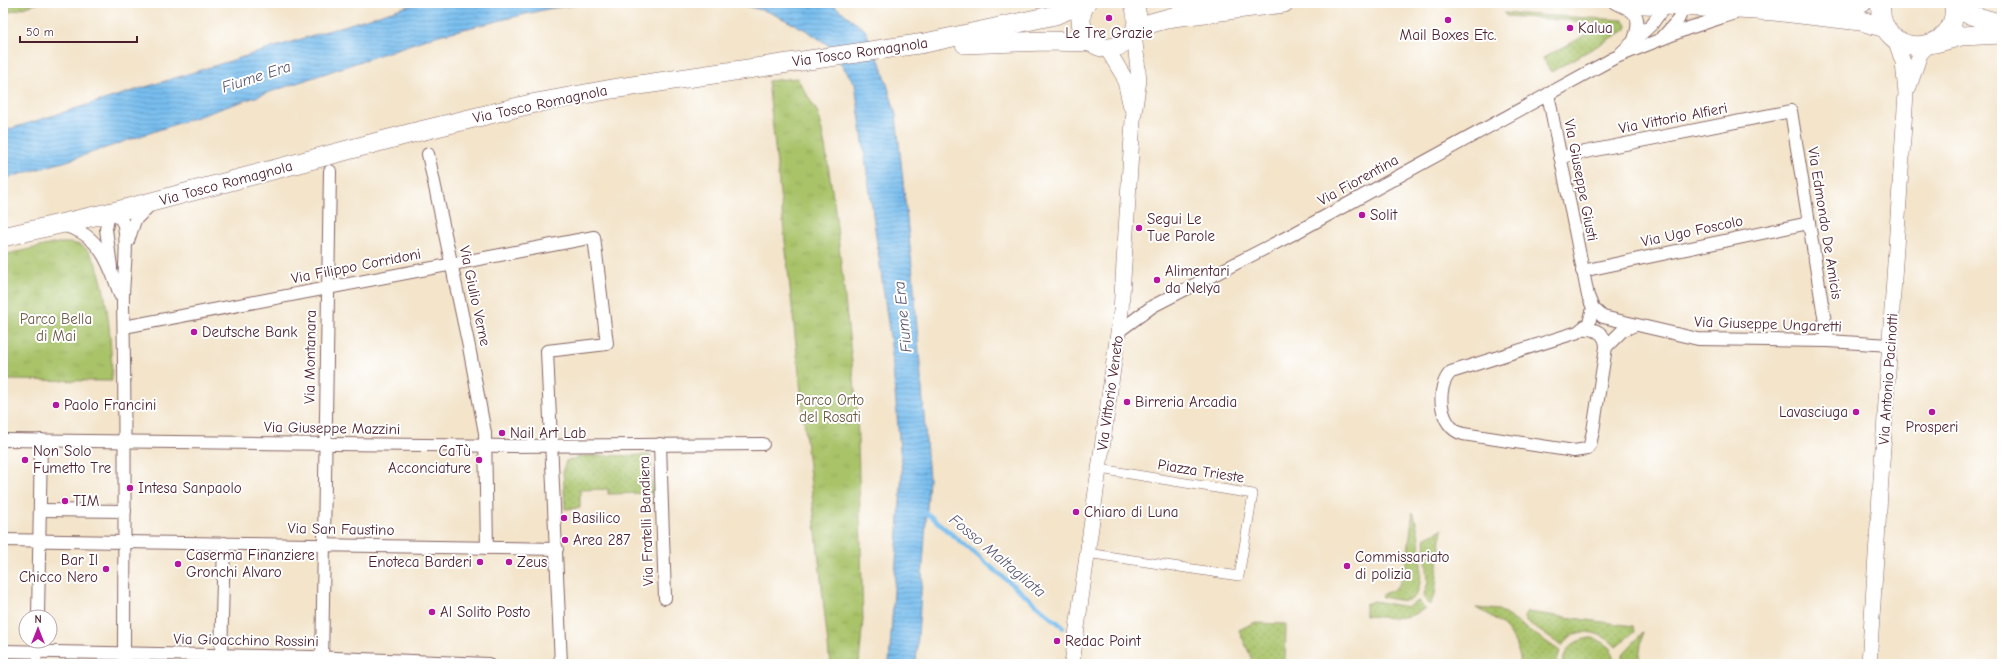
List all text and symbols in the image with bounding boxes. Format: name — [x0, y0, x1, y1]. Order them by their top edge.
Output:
marker: Le Tre Grazie — [1104, 13, 1114, 23]
marker: Mail Boxes Etc. — [1443, 15, 1453, 25]
scale bar — [20, 18, 137, 44]
place label: Kalua — [1578, 19, 1613, 37]
marker: Kalua — [1565, 23, 1575, 33]
place label: Le Tre Grazie — [1065, 24, 1153, 42]
text: 50 m — [26, 25, 54, 39]
place label: Mail Boxes Etc. — [1400, 26, 1496, 44]
street label: Via Tosco Romagnola — [791, 34, 929, 70]
water label: Fiume Era — [219, 57, 293, 97]
street label: Via Tosco Romagnola — [471, 81, 609, 127]
street label: Via Vittorio Alfieri — [1617, 99, 1729, 137]
street label: Via Giuseppe Giusti — [1560, 117, 1602, 243]
street label: Via Edmondo De Amicis — [1804, 145, 1846, 301]
street label: Via Fiorentina — [1315, 150, 1401, 210]
street label: Via Tosco Romagnola — [158, 157, 294, 209]
place label: Solit — [1370, 206, 1398, 224]
place label: Segui Le Tue Parole — [1147, 210, 1215, 245]
marker: Solit — [1357, 210, 1367, 220]
street label: Via Ugo Foscolo — [1639, 211, 1745, 251]
marker: Segui Le Tue Parole — [1134, 223, 1144, 233]
street label: Via Giulio Verne — [456, 244, 495, 348]
street label: Via Filippo Corridoni — [290, 245, 422, 287]
place label: Alimentari da Nelya — [1165, 262, 1230, 297]
marker: Alimentari da Nelya — [1152, 275, 1162, 285]
water label: Fiume Era — [890, 280, 916, 353]
park label: Parco Bella di Mai — [20, 310, 92, 345]
street label: Via Montanara — [300, 310, 320, 404]
street label: Via Giuseppe Ungaretti — [1694, 312, 1842, 336]
street label: Via Antonio Pacinotti — [1874, 313, 1902, 445]
place label: Deutsche Bank — [202, 323, 298, 341]
marker: Deutsche Bank — [189, 327, 199, 337]
street label: Via Vittorio Veneto — [1093, 334, 1127, 452]
park label: Parco Orto del Rosati — [796, 391, 864, 426]
place label: Birreria Arcadia — [1135, 393, 1237, 411]
place label: Paolo Francini — [64, 396, 156, 414]
marker: Birreria Arcadia — [1122, 397, 1132, 407]
marker: Paolo Francini — [51, 400, 61, 410]
place label: Lavasciuga — [1779, 403, 1848, 421]
marker: Lavasciuga — [1851, 407, 1861, 417]
marker: Prosperi — [1927, 407, 1937, 417]
street label: Via Giuseppe Mazzini — [264, 418, 400, 438]
place label: Prosperi — [1905, 418, 1959, 436]
place label: Nail Art Lab — [510, 424, 586, 442]
marker: Nail Art Lab — [497, 428, 507, 438]
place label: Non Solo Fumetto Tre — [33, 442, 112, 477]
place label: CaTù Acconciature — [388, 442, 471, 477]
marker: Non Solo Fumetto Tre — [20, 455, 30, 465]
marker: CaTù Acconciature — [474, 455, 484, 465]
street label: Piazza Trieste — [1156, 455, 1246, 487]
street label: Via Fratelli Bandiera — [635, 456, 657, 586]
place label: Intesa Sanpaolo — [138, 479, 242, 497]
marker: Intesa Sanpaolo — [125, 483, 135, 493]
place label: TIM — [73, 492, 99, 510]
marker: TIM — [60, 496, 70, 506]
place label: Chiaro di Luna — [1084, 503, 1178, 521]
marker: Chiaro di Luna — [1071, 507, 1081, 517]
place label: Basilico — [572, 509, 621, 527]
water label: Fosso Maltagliata — [946, 510, 1049, 601]
marker: Basilico — [559, 513, 569, 523]
street label: Via San Faustino — [287, 519, 395, 539]
place label: Area 287 — [573, 531, 630, 549]
marker: Area 287 — [560, 535, 570, 545]
place label: Caserma Finanziere Gronchi Alvaro — [186, 546, 315, 581]
place label: Commissariato di polizia — [1355, 548, 1449, 583]
place label: Bar Il Chicco Nero — [19, 551, 98, 586]
place label: Enoteca Barderi — [368, 553, 472, 571]
place label: Zeus — [517, 553, 547, 571]
marker: Enoteca Barderi — [475, 557, 485, 567]
marker: Zeus — [504, 557, 514, 567]
marker: Caserma Finanziere Gronchi Alvaro — [173, 559, 183, 569]
marker: Commissariato di polizia — [1342, 561, 1352, 571]
marker: Bar Il Chicco Nero — [101, 564, 111, 574]
place label: Al Solito Posto — [440, 603, 530, 621]
marker: Al Solito Posto — [427, 607, 437, 617]
north arrow — [18, 609, 58, 649]
text: N — [34, 613, 42, 626]
street label: Via Gioacchino Rossini — [173, 630, 319, 650]
place label: Redac Point — [1065, 632, 1142, 650]
marker: Redac Point — [1052, 636, 1062, 646]

